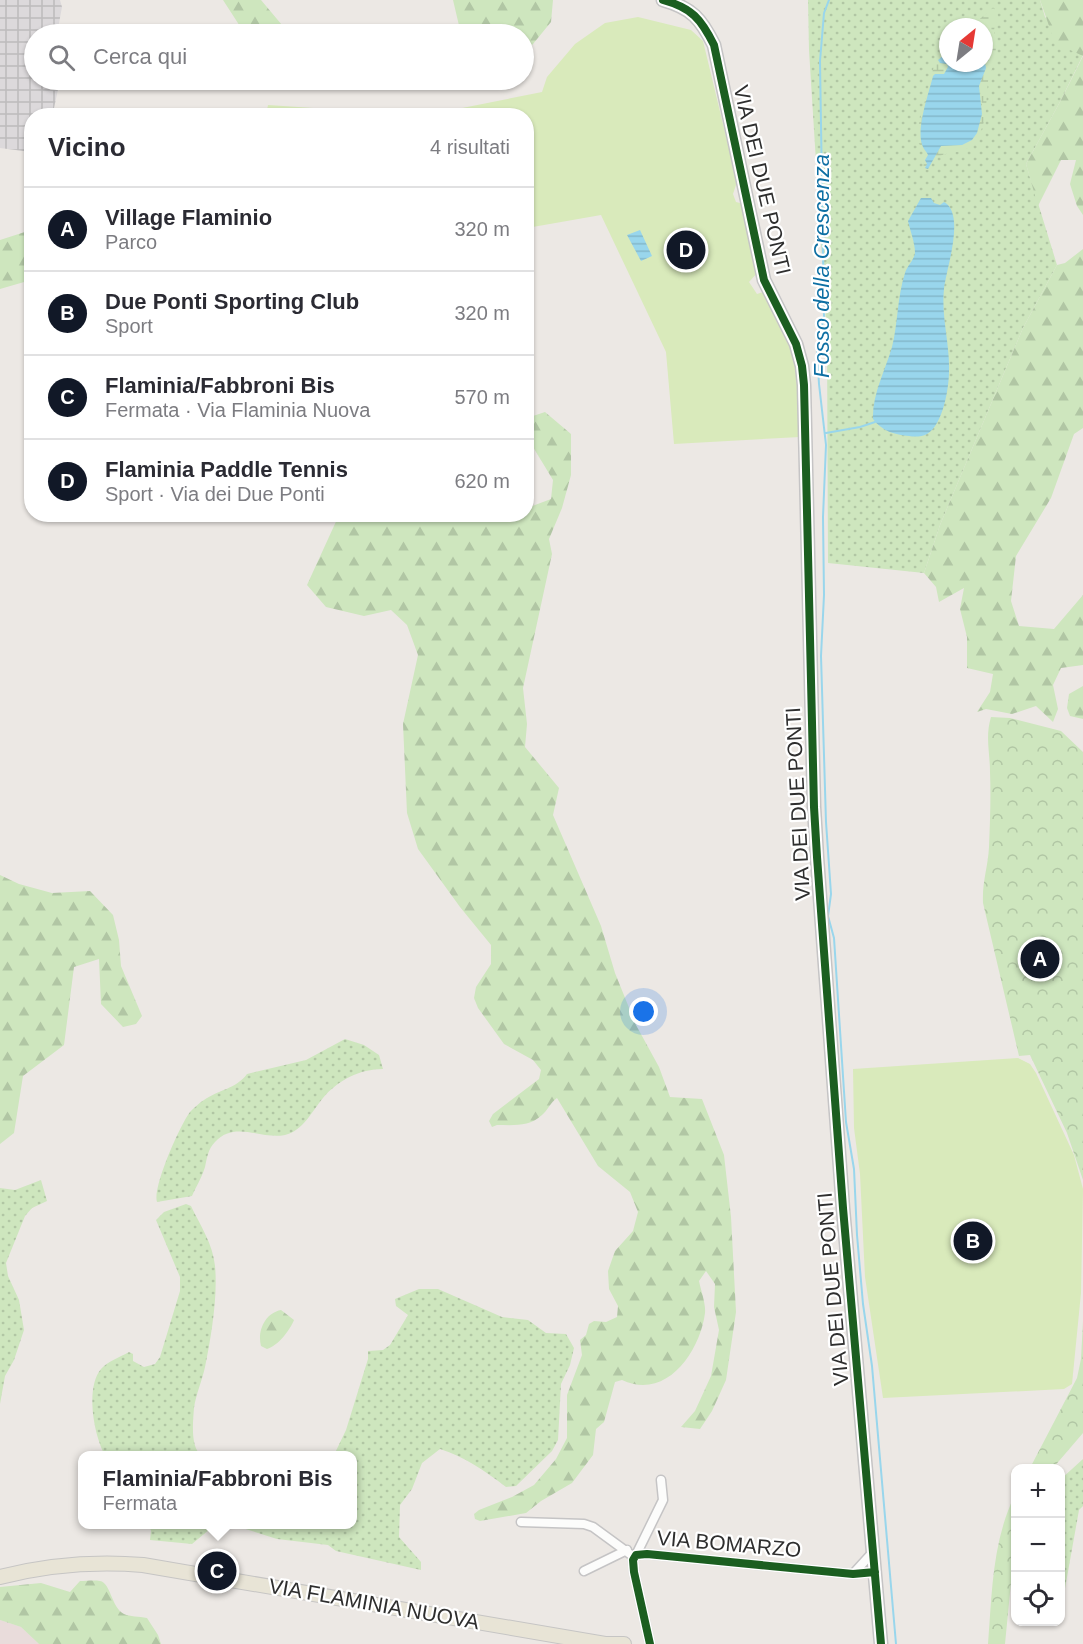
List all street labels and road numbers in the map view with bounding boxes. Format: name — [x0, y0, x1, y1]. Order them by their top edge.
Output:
street label: VIA DEI DUE PONTI — [729, 83, 795, 277]
street label: VIA DEI DUE PONTI — [781, 707, 814, 901]
street label: VIA DEI DUE PONTI — [813, 1192, 852, 1387]
street label: VIA BOMARZO — [656, 1526, 802, 1561]
street label: VIA FLAMINIA NUOVA — [267, 1574, 481, 1633]

